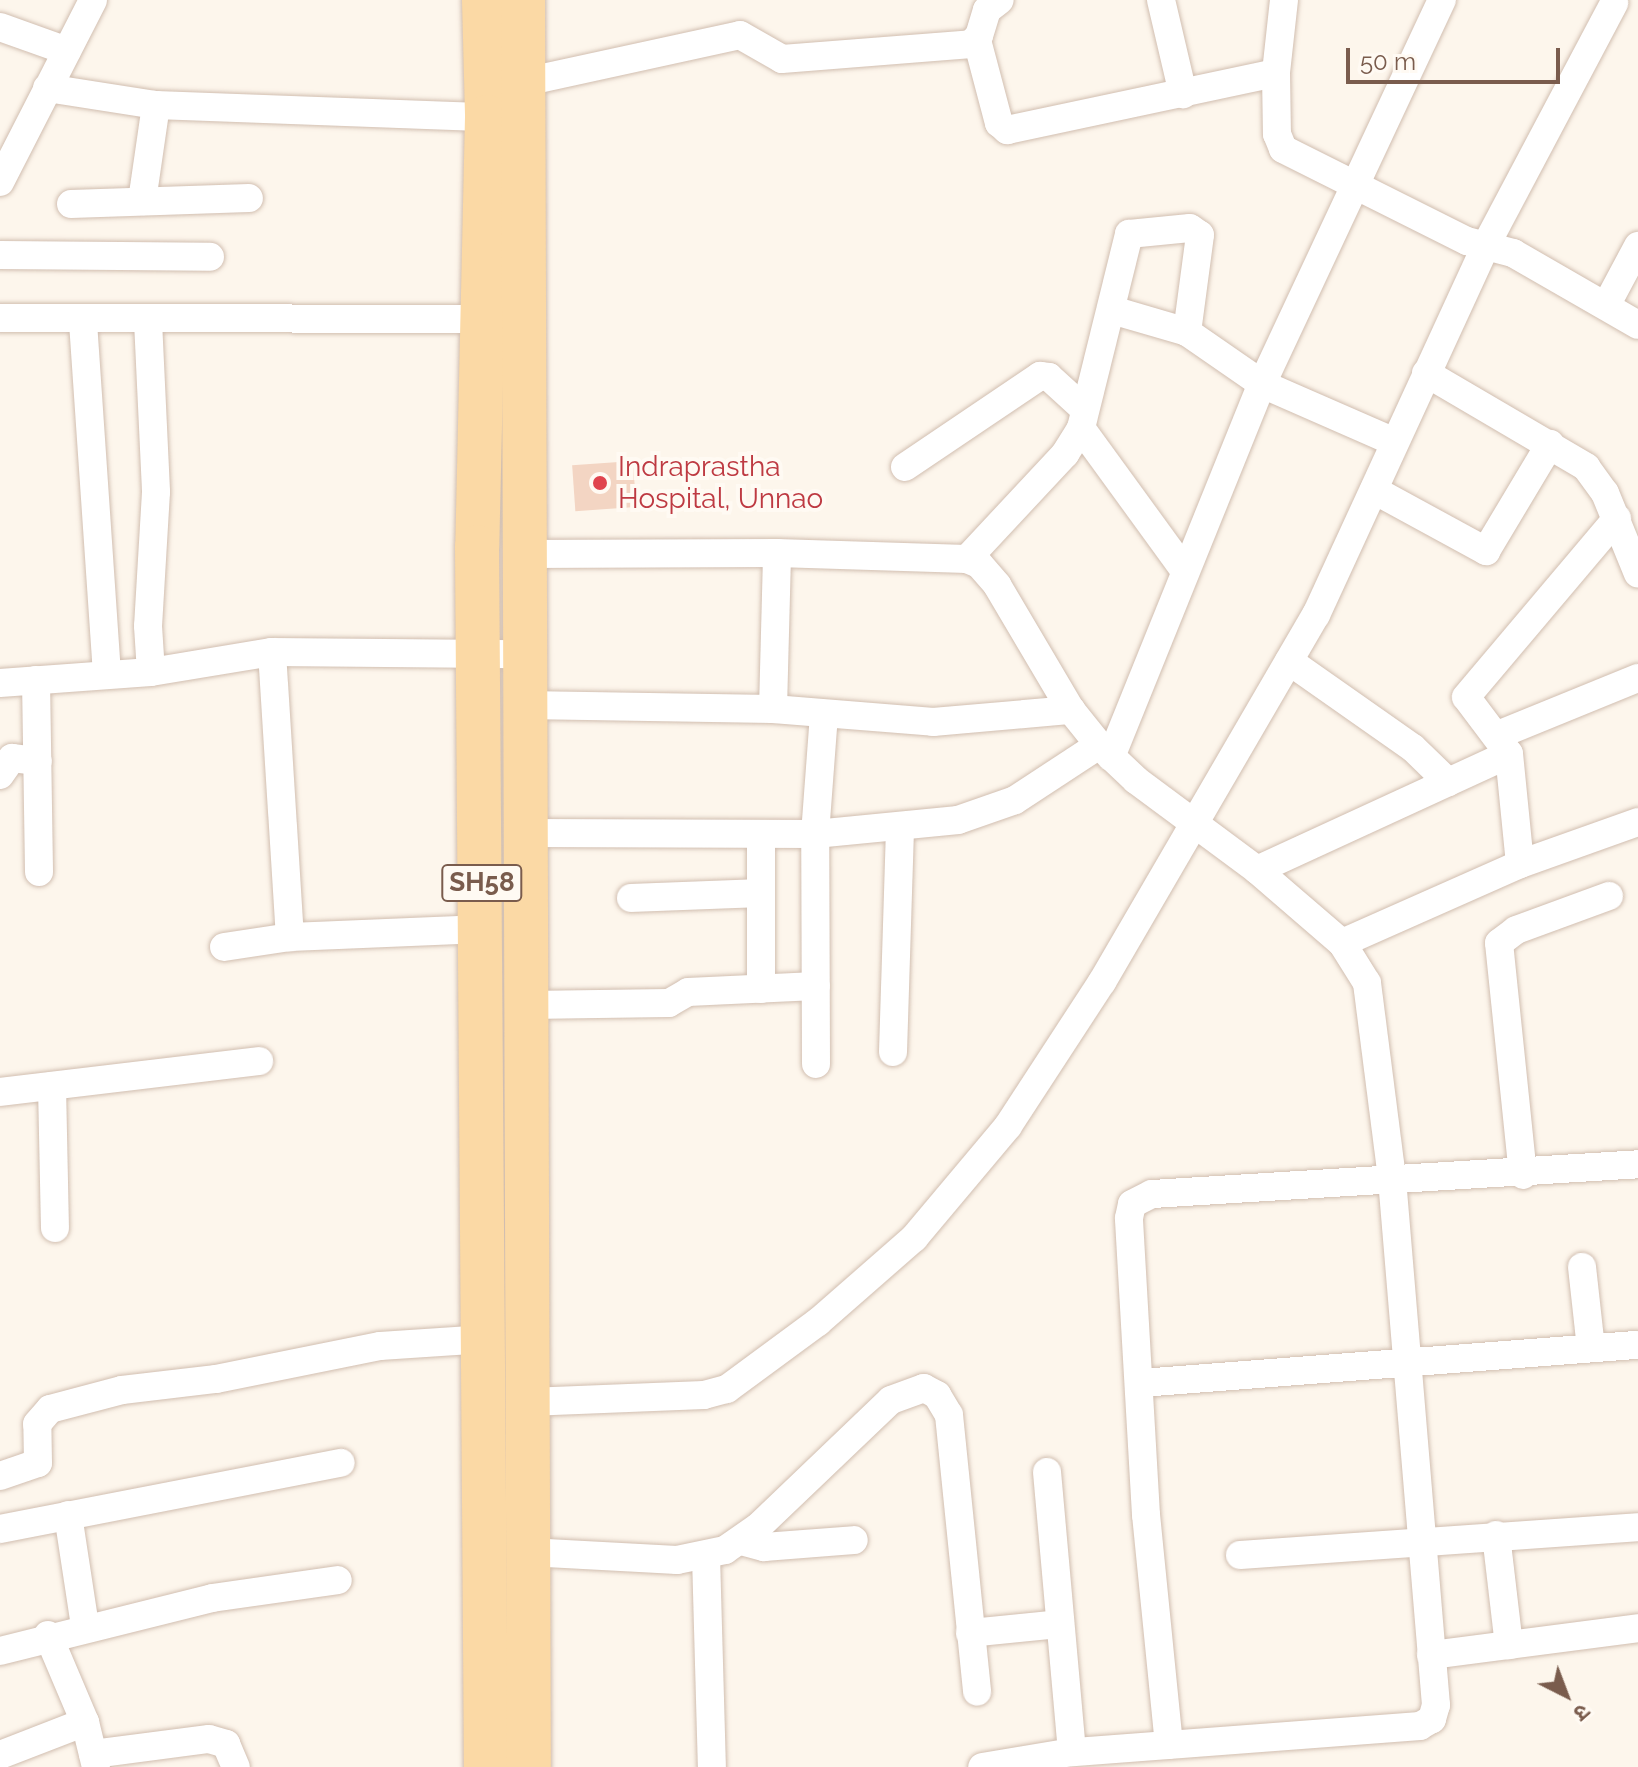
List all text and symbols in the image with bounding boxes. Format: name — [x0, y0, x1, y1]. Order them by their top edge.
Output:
scale bar — [1350, 32, 1564, 82]
text: 50 m — [1360, 47, 1416, 76]
place label: Indraprastha Hospital, Unnao — [618, 450, 823, 516]
marker: Indraprastha Hospital, Unnao — [589, 472, 611, 494]
road number: SH58 — [440, 861, 524, 905]
north arrow — [1526, 1655, 1606, 1735]
text: उ — [1569, 1699, 1596, 1727]

